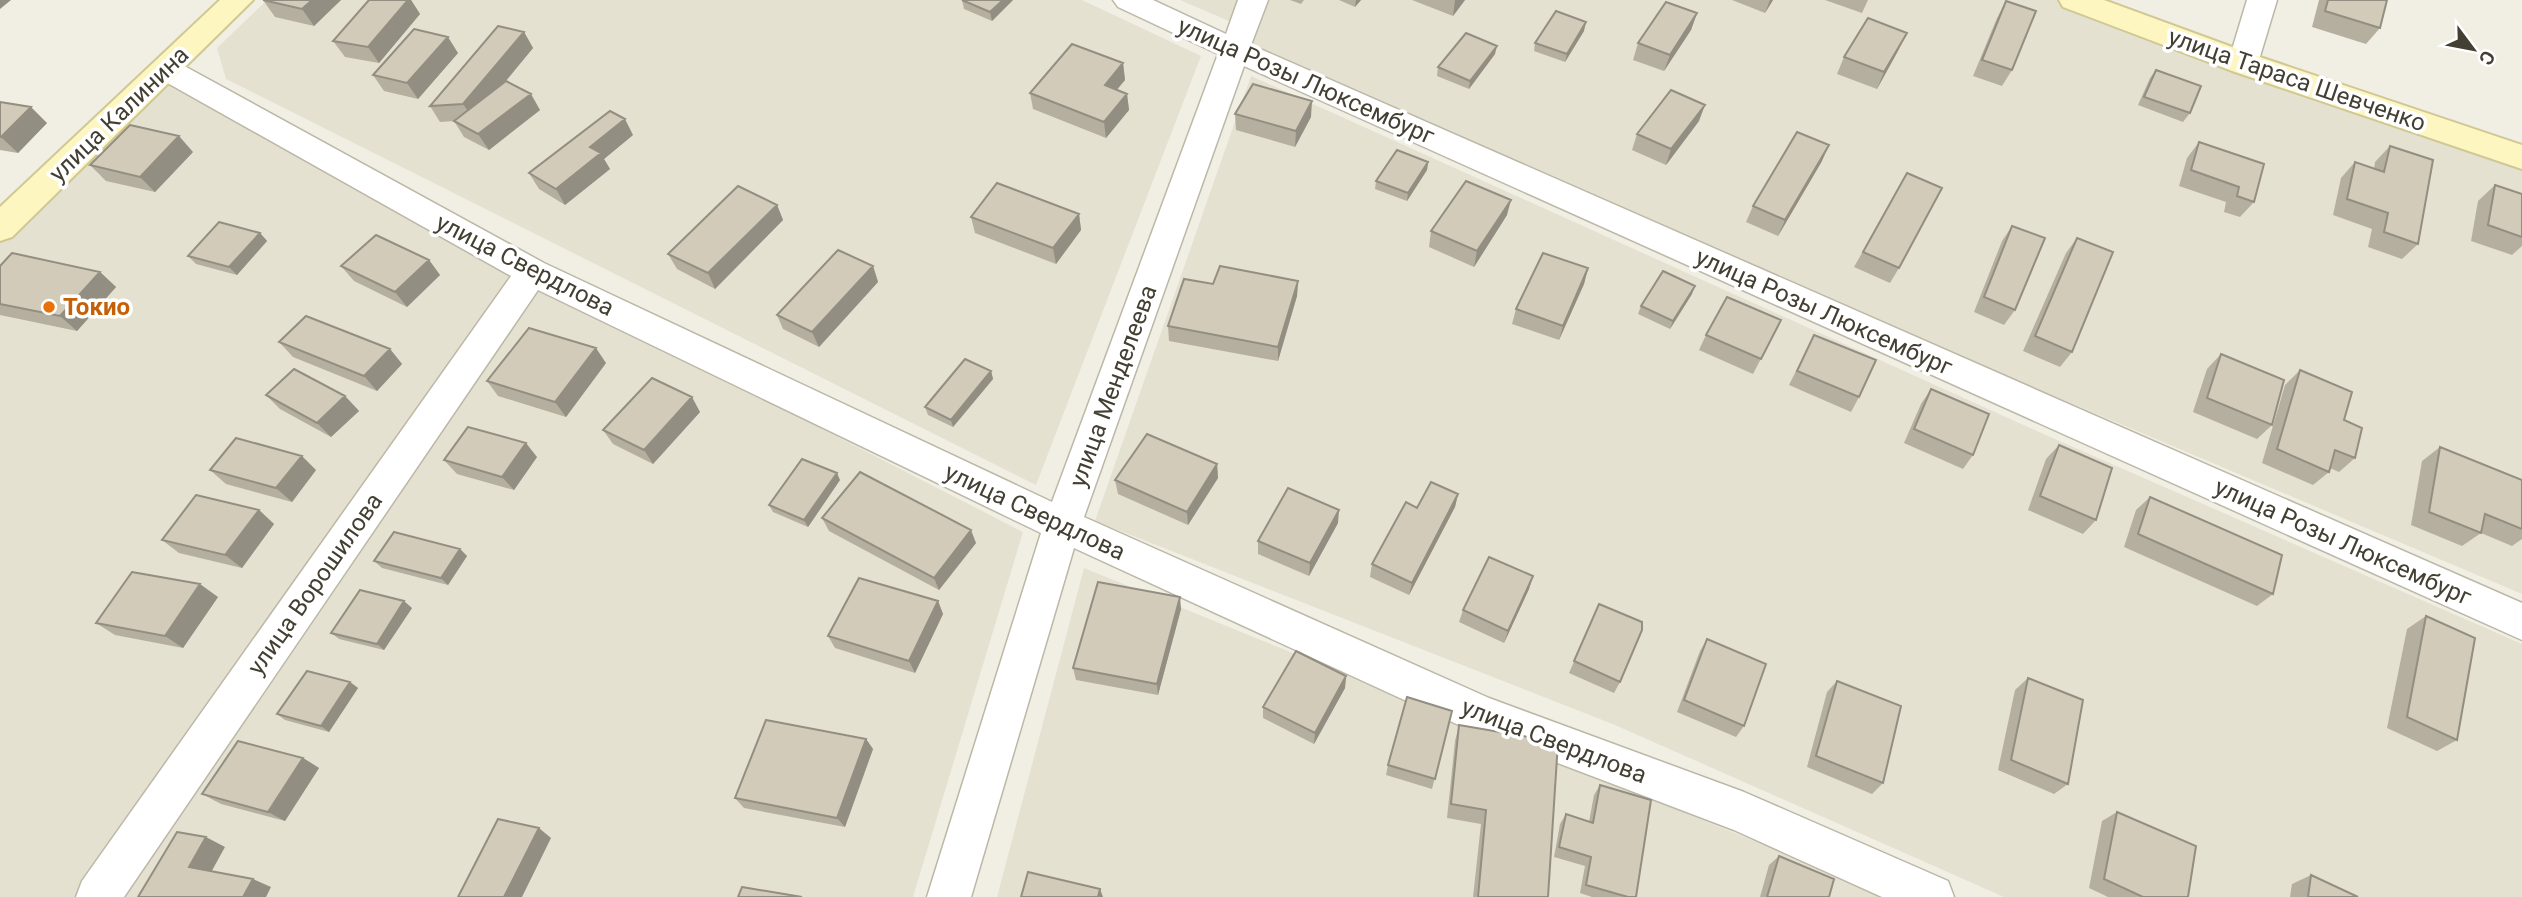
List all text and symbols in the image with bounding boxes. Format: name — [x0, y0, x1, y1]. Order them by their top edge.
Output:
street label: улица Розы Люксембург — [1173, 12, 1439, 150]
north arrow — [2438, 14, 2508, 84]
street label: улица Тараса Шевченко — [2165, 23, 2429, 137]
street label: улица Калинина — [44, 40, 194, 188]
text: С — [2474, 46, 2500, 69]
street label: улица Свердлова — [431, 208, 619, 322]
street label: улица Розы Люксембург — [1691, 243, 1957, 381]
street label: улица Менделеева — [1063, 281, 1163, 491]
place label: Токио — [63, 293, 130, 321]
marker: Токио — [41, 299, 57, 315]
street label: улица Свердлова — [940, 458, 1130, 566]
street label: улица Розы Люксембург — [2210, 473, 2476, 611]
street label: улица Ворошилова — [242, 488, 388, 680]
street label: улица Свердлова — [1457, 693, 1651, 789]

